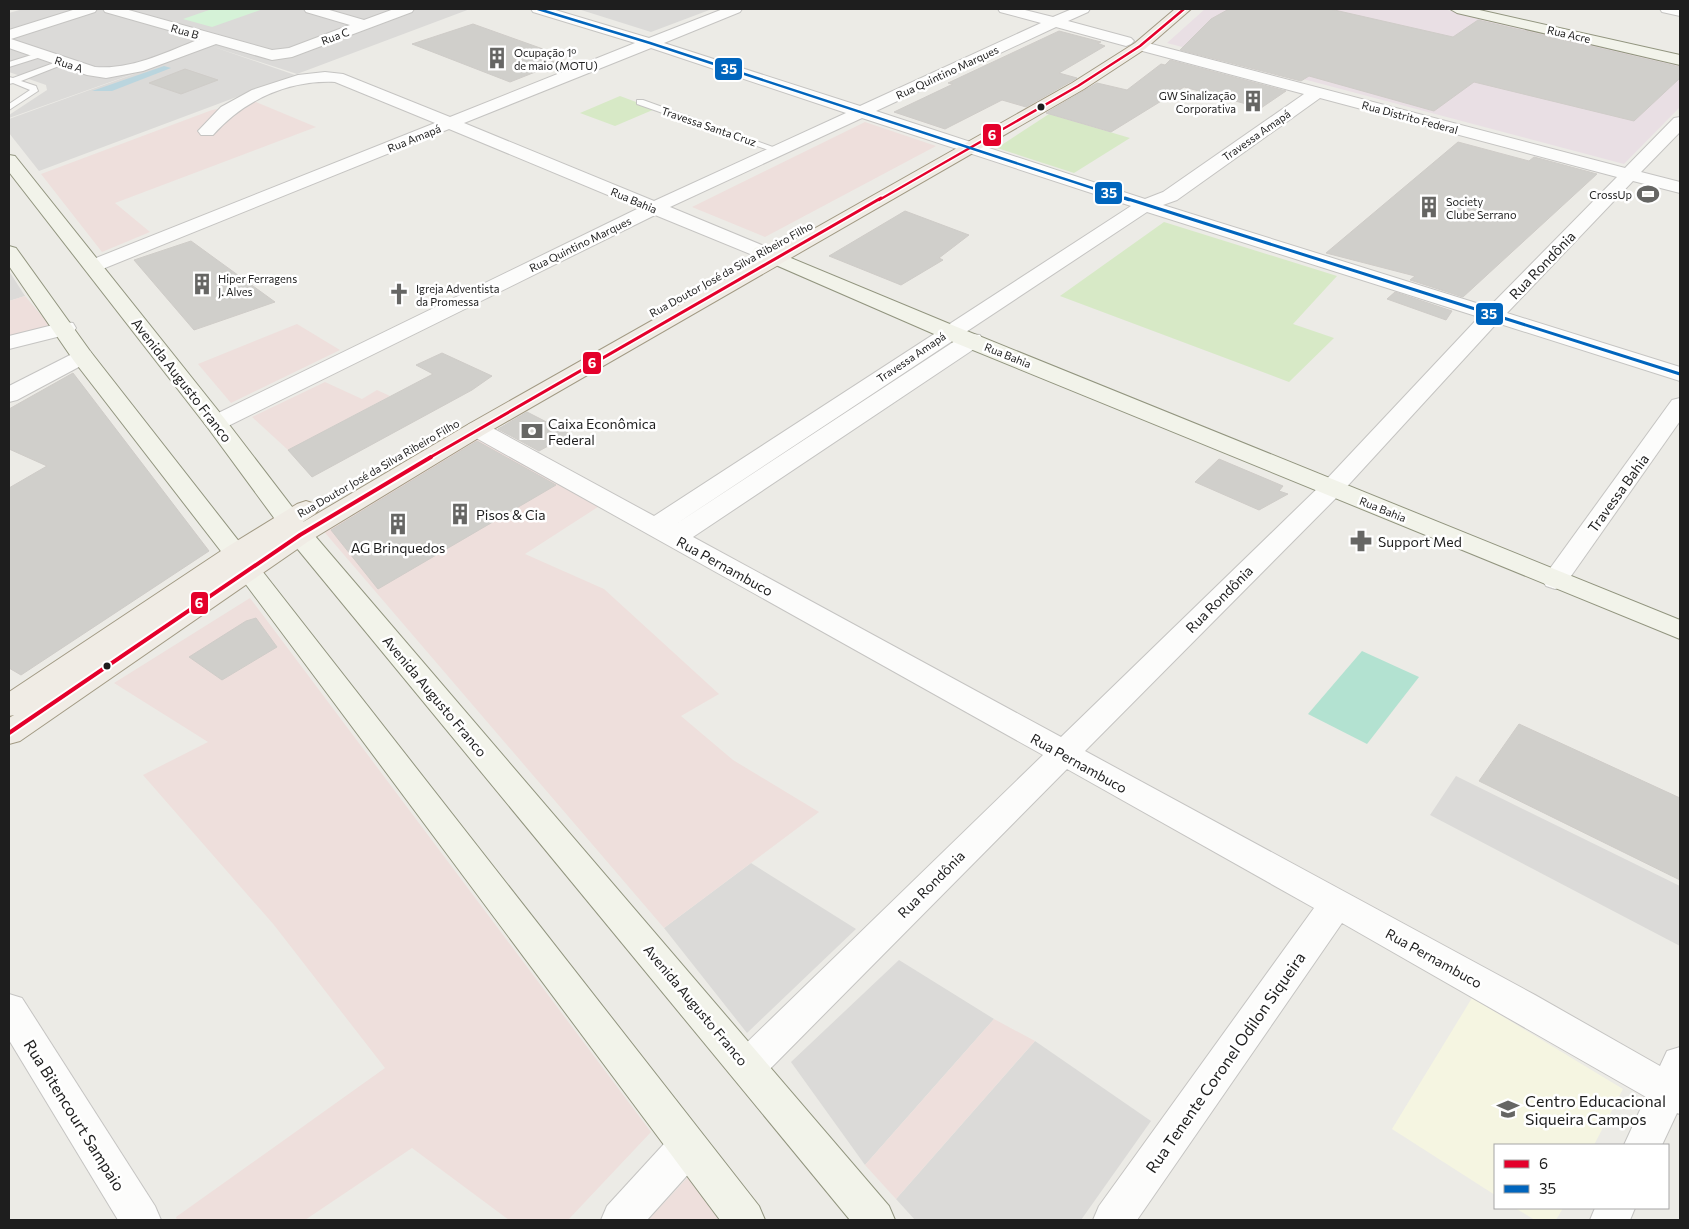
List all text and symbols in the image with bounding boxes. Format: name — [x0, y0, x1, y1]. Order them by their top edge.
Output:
street label: Rua B — [170, 21, 200, 41]
street label: Rua Acre — [1546, 23, 1592, 45]
street label: Rua C — [319, 25, 351, 47]
street label: Rua Quintino Marques — [894, 43, 1000, 101]
building icon: Ocupação 1º de maio (MOTU) — [484, 45, 510, 71]
place label: Ocupação 1º de maio (MOTU) — [514, 46, 598, 72]
street label: Rua A — [53, 53, 85, 75]
line badge: 35 — [714, 57, 743, 81]
text: 35 — [721, 60, 737, 77]
building icon: GW Sinalização Corporativa — [1240, 88, 1266, 114]
place label: GW Sinalização Corporativa — [1159, 89, 1236, 115]
street label: Rua Distrito Federal — [1361, 98, 1459, 136]
unlabelled marker — [1036, 102, 1046, 112]
street label: Travessa Santa Cruz — [660, 104, 759, 149]
street label: Travessa Amapá — [1219, 107, 1293, 163]
street label: Rua Amapá — [385, 121, 443, 155]
line badge: 6 — [982, 123, 1002, 147]
text: 6 — [988, 126, 997, 143]
line badge: 35 — [1094, 181, 1123, 205]
sports icon: CrossUp — [1635, 181, 1661, 207]
street label: Rua Bahia — [609, 184, 659, 216]
text: 35 — [1101, 184, 1117, 201]
place label: CrossUp — [1589, 188, 1632, 201]
building icon: Society Clube Serrano — [1416, 194, 1442, 220]
place label: Society Clube Serrano — [1446, 195, 1517, 221]
street label: Rua Quintino Marques — [527, 214, 633, 274]
street label: Rua Doutor José da Silva Ribeiro Filho — [647, 218, 816, 320]
street label: Rua Rondônia — [1505, 228, 1579, 302]
building icon: Hiper Ferragens J. Alves — [189, 271, 215, 297]
place label: Hiper Ferragens J. Alves — [218, 272, 297, 299]
church icon: Igreja Adventista da Promessa — [386, 281, 412, 307]
place label: Igreja Adventista da Promessa — [416, 282, 500, 308]
line badge: 35 — [1475, 302, 1504, 326]
text: 35 — [1481, 305, 1497, 322]
street label: Avenida Augusto Franco — [128, 315, 236, 445]
street label: Travessa Amapá — [874, 329, 948, 385]
street label: Rua Bahia — [983, 340, 1033, 370]
line badge: 6 — [582, 351, 602, 375]
text: 6 — [588, 354, 597, 371]
place label: Caixa Econômica Federal — [548, 415, 656, 448]
street label: Rua Doutor José da Silva Ribeiro Filho — [295, 416, 462, 521]
bank icon: Caixa Econômica Federal — [519, 418, 545, 444]
street label: Travessa Bahia — [1584, 450, 1652, 536]
street label: Rua Bahia — [1358, 494, 1408, 524]
building icon: Pisos & Cia — [447, 501, 473, 527]
place label: Pisos & Cia — [476, 506, 546, 523]
building icon: AG Brinquedos — [385, 511, 411, 537]
pharmacy icon: Support Med — [1348, 528, 1374, 554]
street label: Rua Pernambuco — [674, 532, 776, 600]
place label: Support Med — [1378, 533, 1462, 550]
place label: AG Brinquedos — [351, 539, 445, 556]
street label: Rua Rondônia — [1182, 562, 1256, 636]
line badge: 6 — [190, 591, 209, 615]
text: 6 — [195, 594, 204, 611]
street label: Avenida Augusto Franco — [379, 632, 491, 760]
unlabelled marker — [102, 661, 112, 671]
street label: Rua Pernambuco — [1028, 729, 1130, 797]
street label: Rua Rondônia — [894, 847, 968, 921]
street label: Rua Pernambuco — [1383, 924, 1485, 992]
street label: Avenida Augusto Franco — [640, 941, 752, 1069]
street label: Rua Tenente Coronel Odilon Siqueira — [1141, 948, 1309, 1176]
street label: Rua Bitencourt Sampaio — [21, 1036, 129, 1194]
place label: Centro Educacional Siqueira Campos — [1525, 1091, 1666, 1128]
school or university icon: Centro Educacional Siqueira Campos — [1495, 1096, 1521, 1122]
legend — [1494, 1144, 1669, 1209]
text: 6 — [1539, 1154, 1548, 1172]
text: 35 — [1539, 1179, 1556, 1197]

